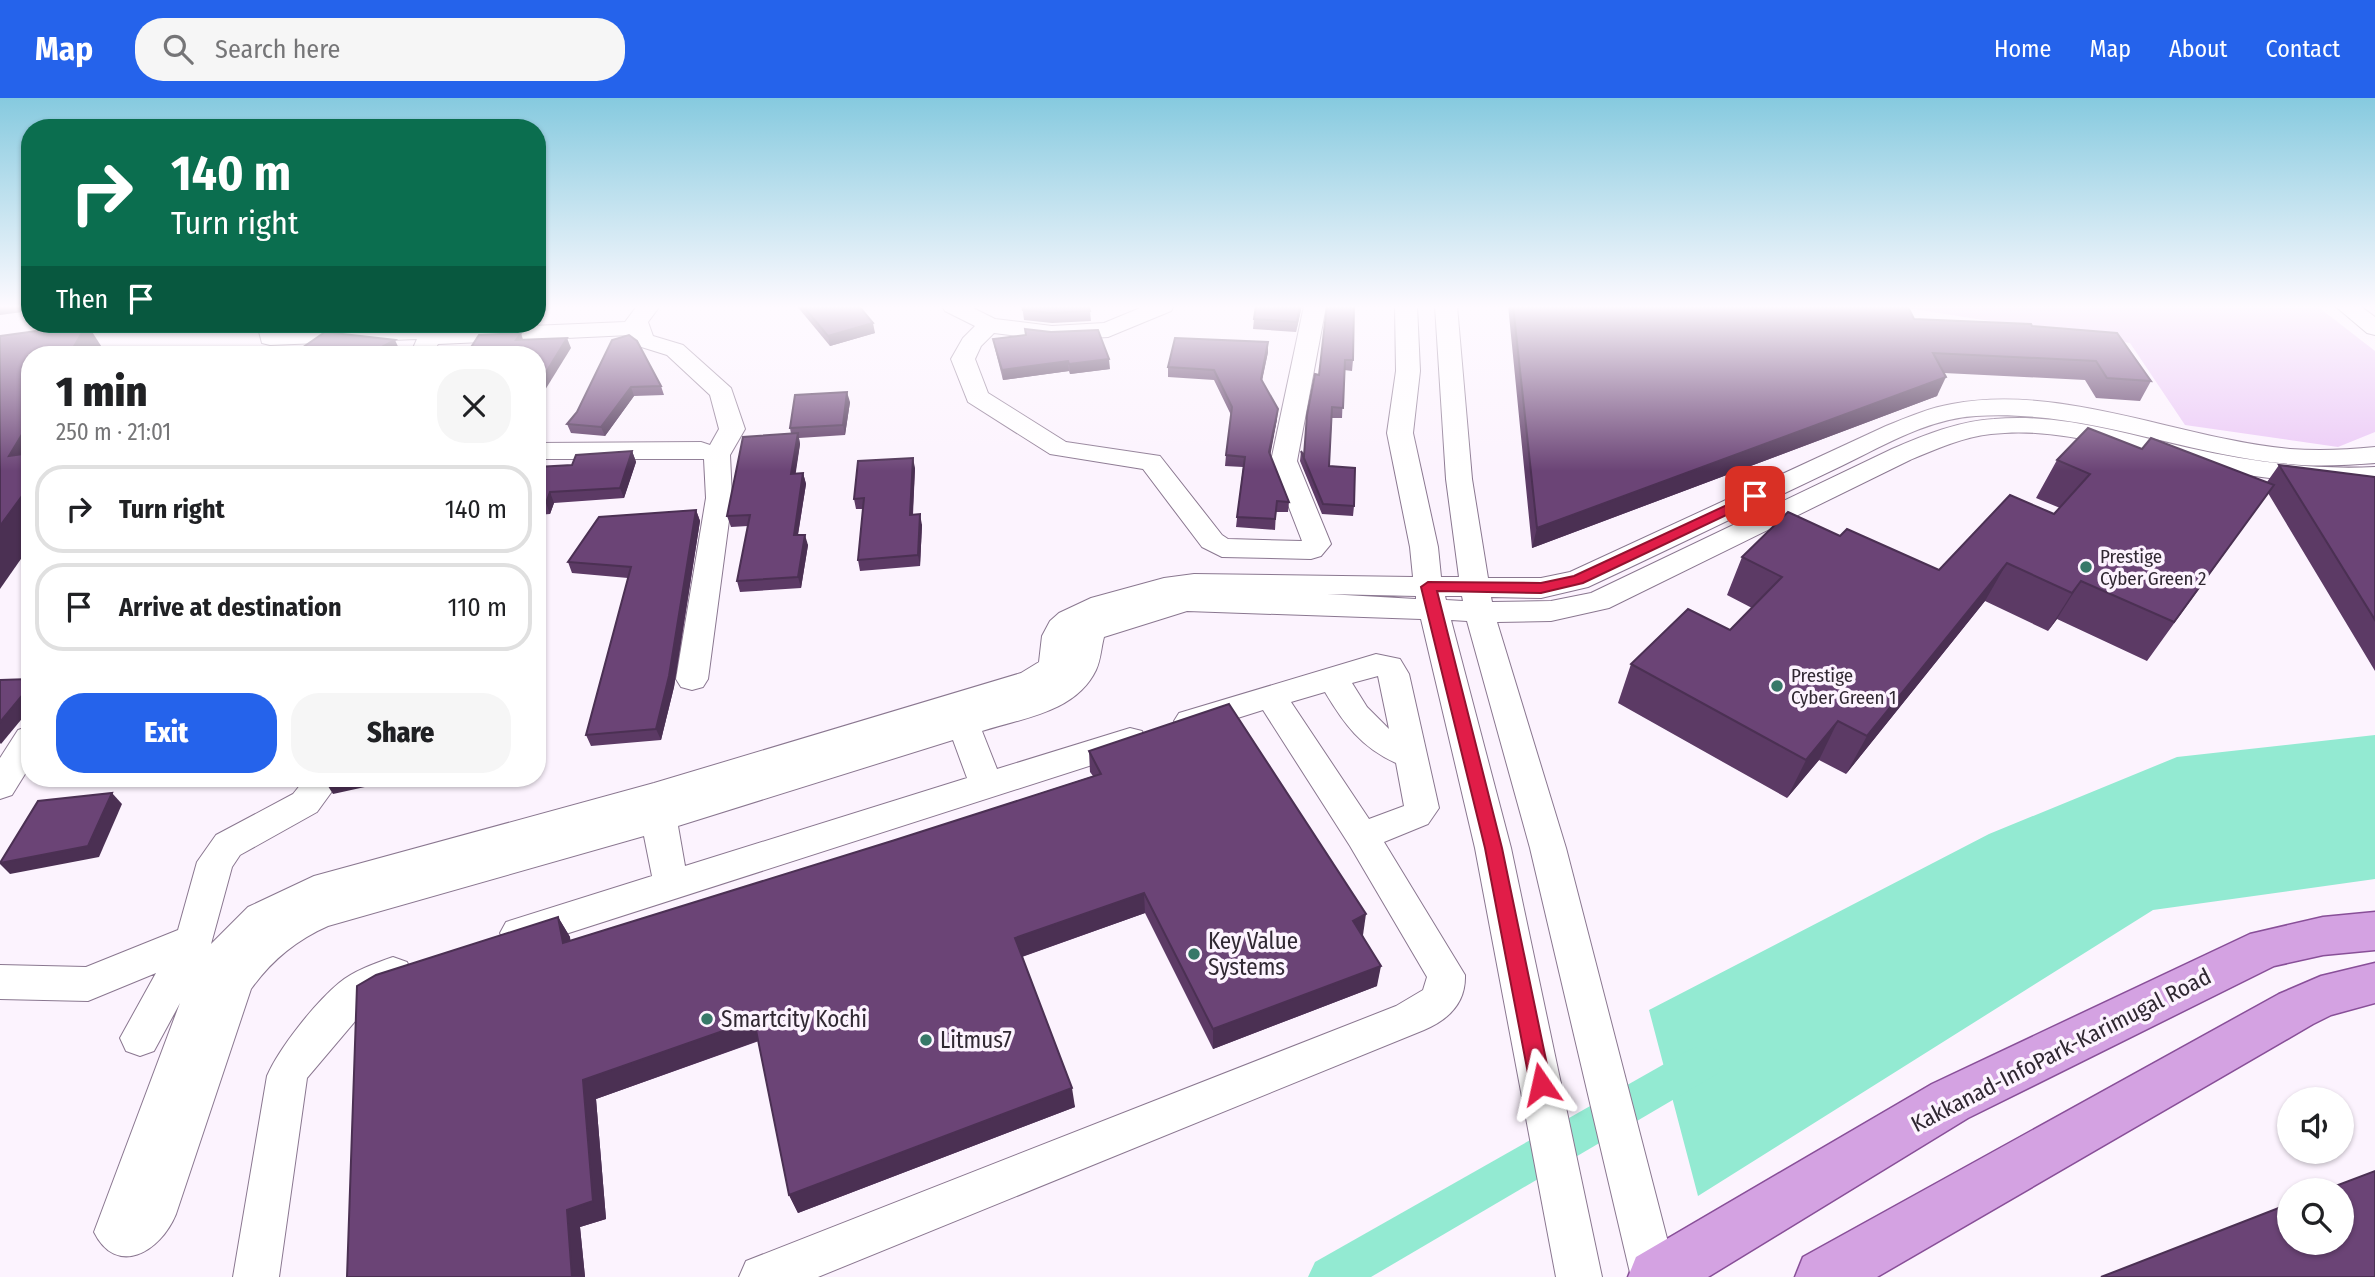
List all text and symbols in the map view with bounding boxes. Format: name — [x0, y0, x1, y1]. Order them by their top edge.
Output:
search box — [135, 18, 625, 81]
text: Map — [35, 29, 93, 69]
icon: search — [159, 30, 197, 68]
text: Search here — [215, 34, 340, 65]
text: Home — [1994, 35, 2051, 63]
text: Map — [2089, 35, 2131, 63]
text: About — [2169, 35, 2227, 63]
text: Contact — [2265, 35, 2340, 63]
text: 140 m — [171, 144, 291, 203]
icon: right — [56, 147, 147, 238]
text: Turn right — [171, 204, 298, 242]
icon: arrive — [122, 280, 160, 318]
text: Then — [56, 284, 108, 315]
text: 1 min — [56, 367, 147, 417]
button: close — [437, 369, 511, 443]
text: 250 m · 21:01 — [56, 418, 171, 446]
pin — [1725, 466, 1785, 526]
icon: arrive — [1736, 477, 1774, 515]
icon: right — [60, 490, 98, 528]
text: Turn right — [119, 494, 225, 525]
text: 140 m — [445, 494, 507, 525]
place label: Prestige Cyber Green 2 — [2100, 545, 2206, 590]
marker: Prestige Cyber Green 2 — [2078, 559, 2094, 575]
icon: arrive — [60, 588, 98, 626]
text: Arrive at destination — [119, 592, 342, 623]
text: 110 m — [447, 592, 507, 623]
place label: Prestige Cyber Green 1 — [1791, 664, 1896, 709]
marker: Prestige Cyber Green 1 — [1769, 678, 1785, 694]
button: Exit — [56, 693, 277, 773]
button: Share — [291, 693, 511, 773]
place label: Key Value Systems — [1208, 927, 1298, 981]
marker: Key Value Systems — [1186, 946, 1202, 962]
street label: Kakkanad-InfoPark-Karimugal Road — [1906, 962, 2216, 1138]
place label: Smartcity Kochi — [721, 1005, 867, 1033]
marker: Smartcity Kochi — [699, 1011, 715, 1027]
place label: Litmus7 — [940, 1026, 1012, 1054]
marker: Litmus7 — [918, 1032, 934, 1048]
position arrow — [1504, 1047, 1578, 1121]
map controls — [2277, 1087, 2354, 1255]
button: sound — [2277, 1087, 2354, 1164]
button: search — [2277, 1178, 2354, 1255]

